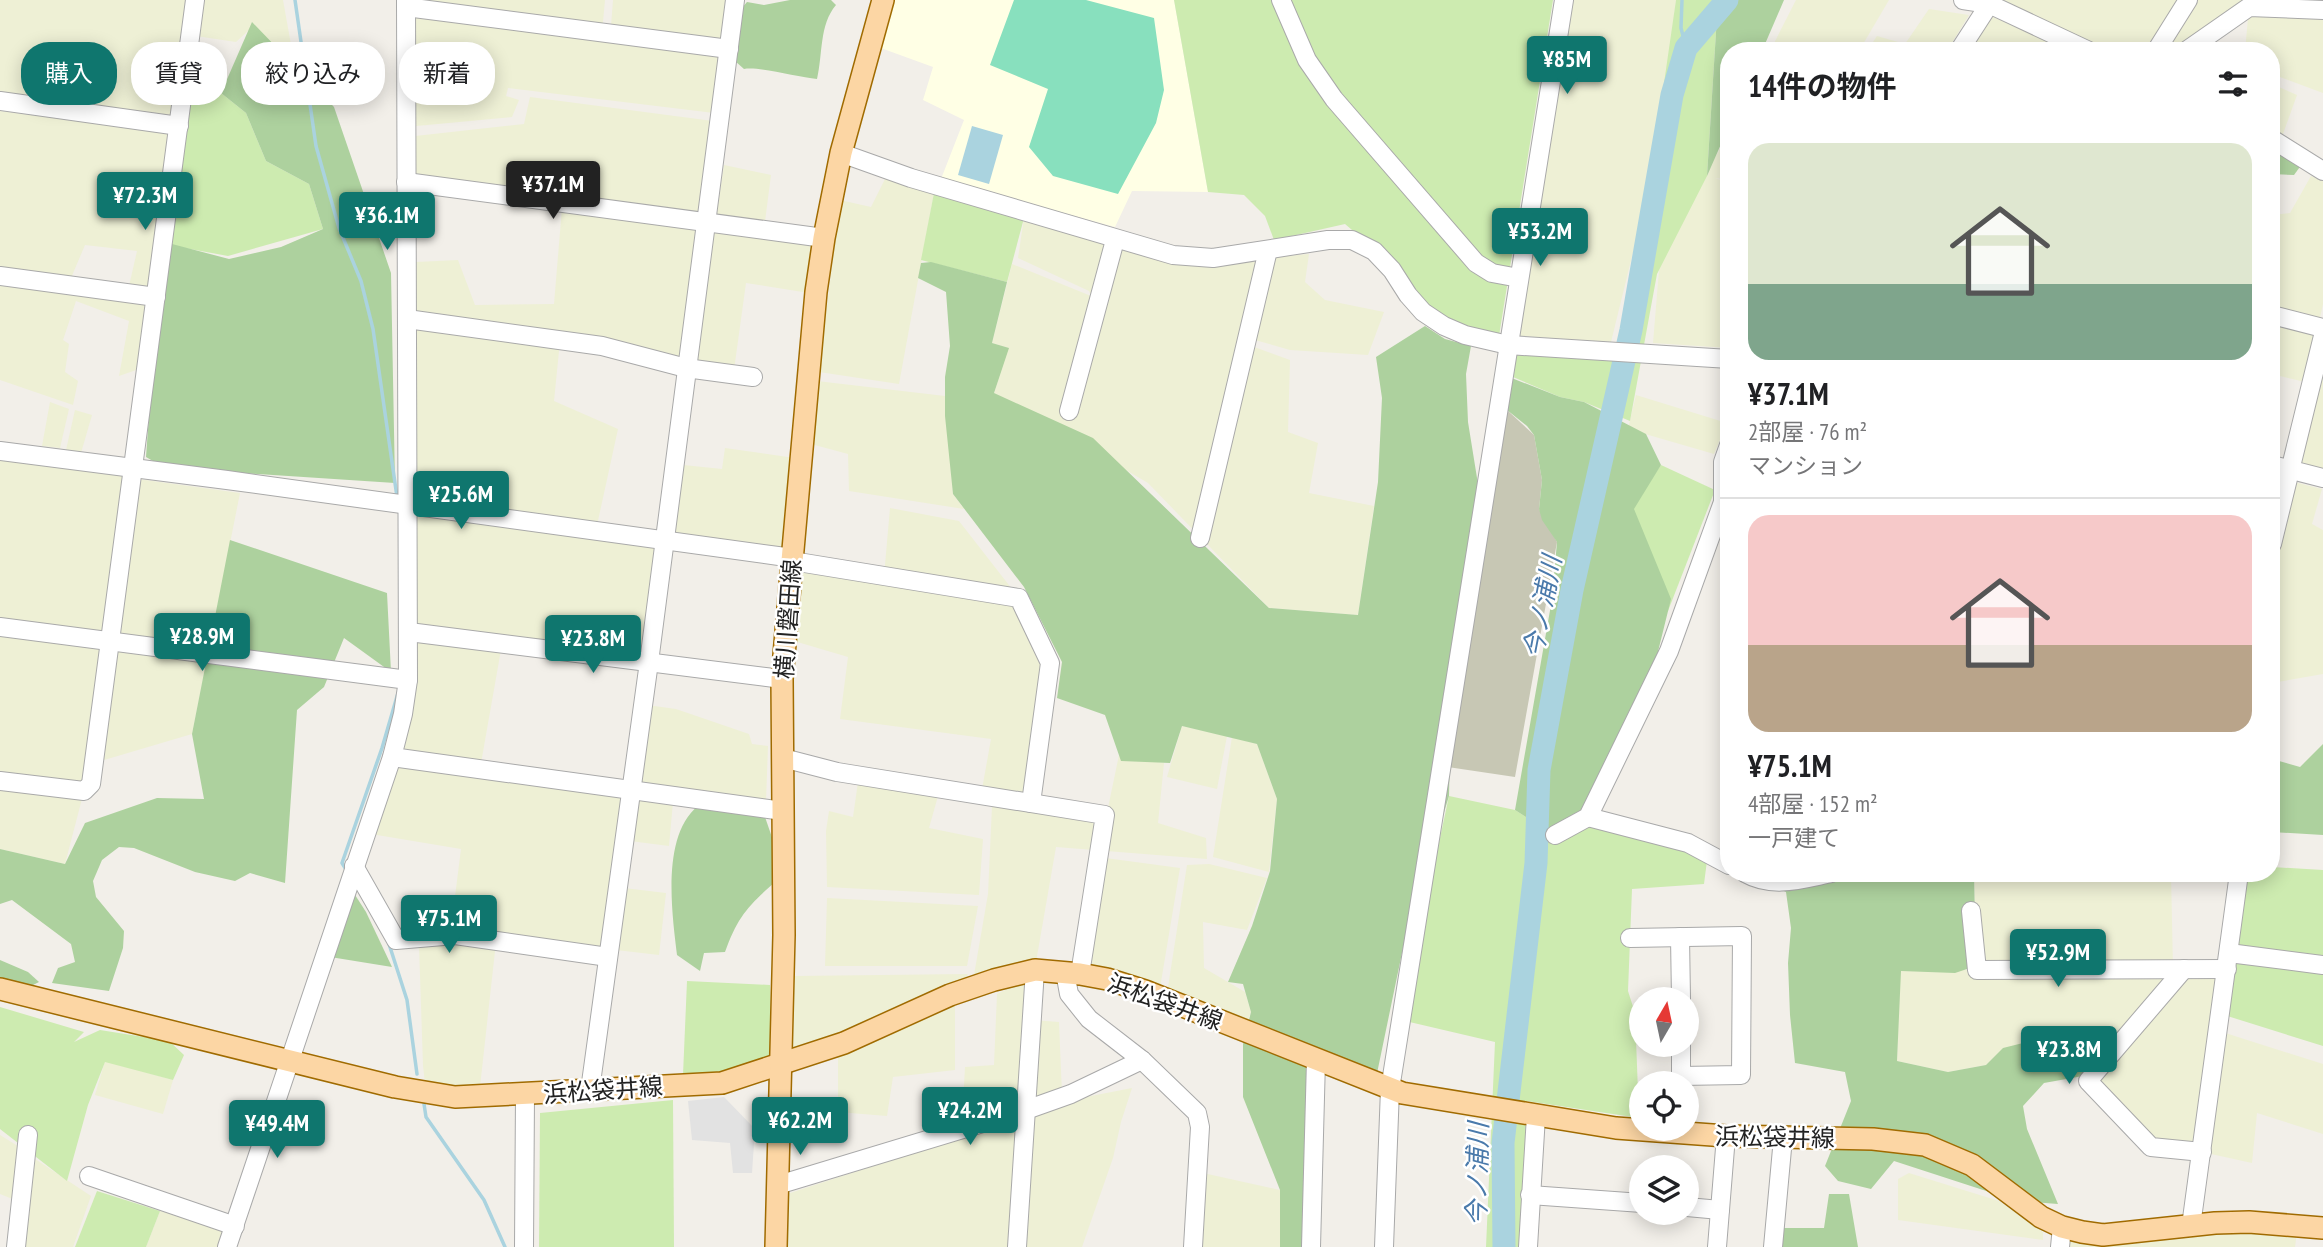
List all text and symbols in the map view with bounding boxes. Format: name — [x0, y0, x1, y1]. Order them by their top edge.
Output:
pin: ¥85M — [1526, 36, 1608, 96]
chip: 購入 — [21, 42, 117, 105]
chip: 賃貸 — [131, 42, 227, 105]
chip: 絞り込み — [241, 42, 385, 105]
chip: 新着 — [399, 42, 495, 105]
text: ¥85M — [1543, 44, 1591, 73]
icon: filters — [2214, 65, 2252, 103]
text: 14件の物件 — [1748, 66, 1897, 105]
pin: ¥37.1M — [496, 162, 610, 221]
text: ¥37.1M — [522, 169, 584, 198]
pin: ¥72.3M — [88, 173, 202, 232]
text: ¥72.3M — [113, 180, 177, 209]
icon: home — [1937, 188, 2063, 314]
pin: ¥36.1M — [330, 192, 444, 252]
text: ¥36.1M — [355, 200, 419, 229]
pin: ¥53.2M — [1483, 208, 1597, 268]
text: ¥53.2M — [1508, 216, 1572, 245]
text: ¥37.1M — [1748, 374, 1829, 413]
text: 2部屋 · 76 m² — [1748, 417, 1867, 446]
text: マンション — [1748, 451, 1863, 480]
pin: ¥25.6M — [404, 472, 518, 531]
text: ¥25.6M — [429, 479, 493, 508]
water label: 今ノ浦川 — [1516, 550, 1569, 661]
street label: 横川磐田線 — [768, 558, 808, 680]
icon: home — [1937, 560, 2063, 686]
pin: ¥28.9M — [145, 614, 259, 673]
pin: ¥23.8M — [536, 616, 650, 675]
text: ¥28.9M — [170, 621, 234, 650]
text: ¥23.8M — [561, 623, 625, 652]
text: ¥75.1M — [1748, 746, 1832, 785]
text: 4部屋 · 152 m² — [1748, 789, 1878, 818]
text: 一戸建て — [1748, 823, 1840, 852]
pin: ¥75.1M — [392, 895, 506, 955]
text: ¥75.1M — [417, 903, 481, 932]
pin: ¥52.9M — [2001, 930, 2115, 989]
text: ¥52.9M — [2026, 937, 2090, 966]
street label: 浜松袋井線 — [1103, 967, 1227, 1037]
north arrow — [1629, 987, 1699, 1057]
map controls — [1629, 987, 1699, 1225]
pin: ¥23.8M — [2012, 1026, 2126, 1086]
text: ¥23.8M — [2037, 1034, 2101, 1063]
street label: 浜松袋井線 — [542, 1070, 664, 1110]
button: locate — [1629, 1071, 1699, 1141]
pin: ¥24.2M — [913, 1088, 1027, 1147]
text: ¥24.2M — [938, 1095, 1002, 1124]
pin: ¥62.2M — [743, 1098, 857, 1157]
pin: ¥49.4M — [220, 1100, 334, 1160]
text: ¥62.2M — [768, 1105, 832, 1134]
text: ¥49.4M — [245, 1108, 309, 1137]
water label: 今ノ浦川 — [1460, 1119, 1494, 1226]
street label: 浜松袋井線 — [1715, 1120, 1835, 1154]
button: layers — [1629, 1155, 1699, 1225]

